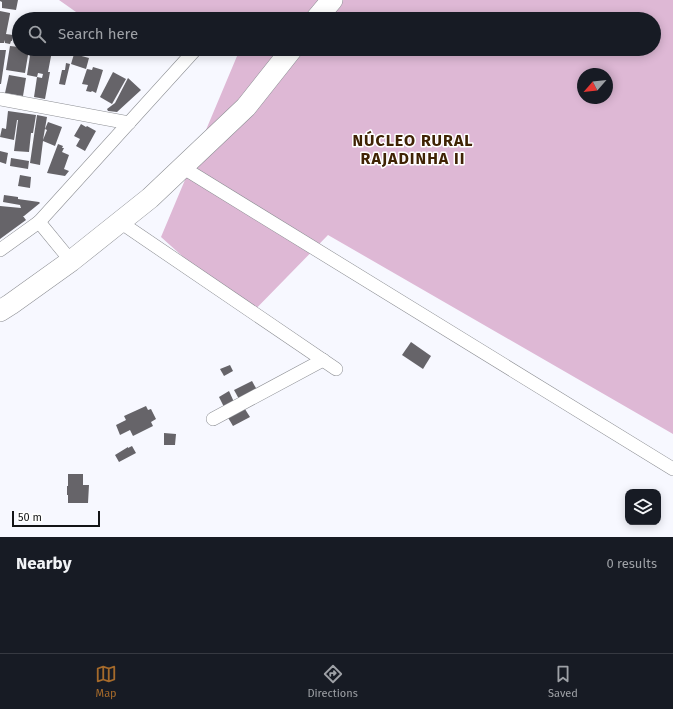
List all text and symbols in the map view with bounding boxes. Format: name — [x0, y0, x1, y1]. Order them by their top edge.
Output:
search box — [12, 12, 661, 56]
icon: search — [26, 23, 48, 45]
text: Search here — [58, 25, 138, 43]
north arrow — [577, 68, 613, 104]
district label: NÚCLEO RURAL RAJADINHA II — [352, 130, 474, 168]
map controls — [625, 489, 661, 525]
button: layers — [625, 489, 661, 525]
scale bar — [12, 509, 100, 528]
text: 50 m — [18, 511, 42, 524]
text: Nearby — [16, 553, 71, 574]
text: 0 results — [606, 556, 657, 571]
tab: Map — [95, 663, 117, 700]
tab: Directions — [307, 663, 358, 700]
tab: Saved — [548, 663, 578, 700]

